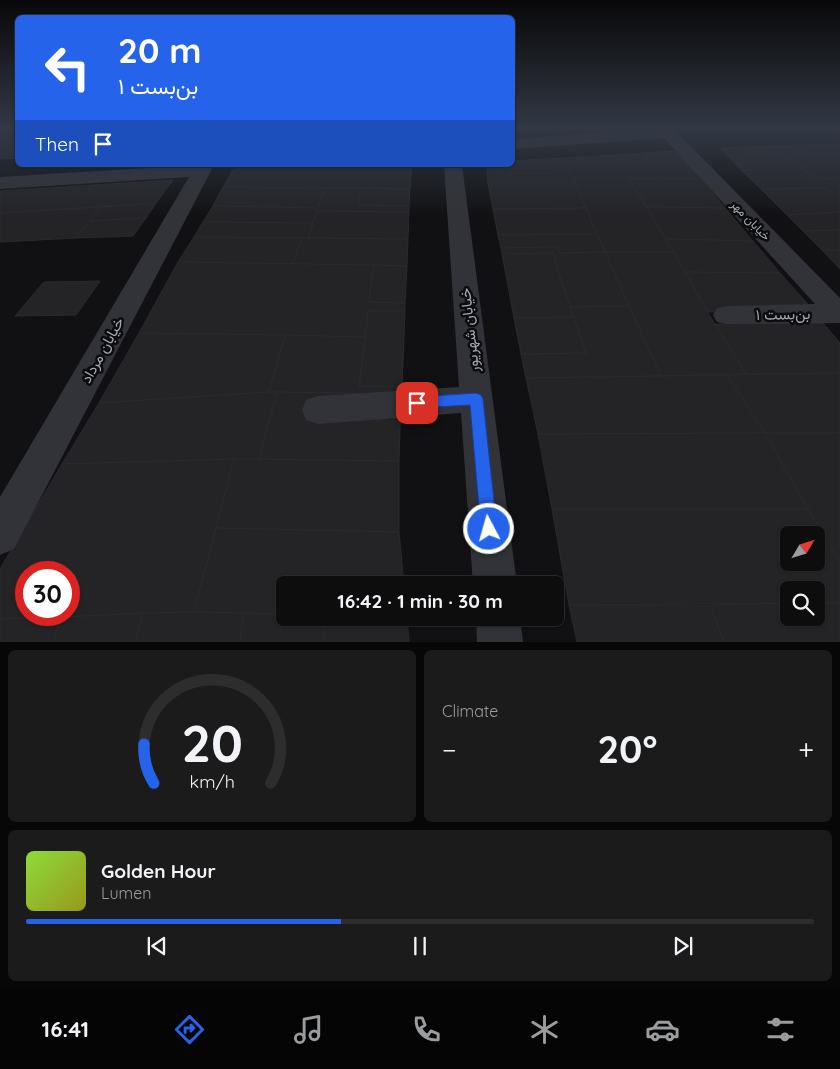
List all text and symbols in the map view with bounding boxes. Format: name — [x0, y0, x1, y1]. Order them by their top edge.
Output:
text: 20 m — [118, 28, 201, 72]
icon: left — [35, 35, 100, 100]
text: بن‌بست ۱ — [118, 72, 198, 100]
icon: arrive — [89, 130, 117, 158]
text: Then — [35, 132, 79, 156]
street label: خیابان مهر — [727, 196, 774, 244]
street label: خیابان شهریور — [455, 287, 483, 374]
street label: بن‌بست ۱ — [755, 304, 811, 325]
street label: خیابان مرداد — [76, 314, 128, 386]
pin — [396, 382, 438, 424]
icon: arrive — [403, 389, 431, 417]
position arrow — [462, 502, 514, 554]
north arrow — [780, 526, 825, 571]
map controls — [780, 526, 825, 626]
speed limit sign: 30 — [15, 561, 80, 626]
button: search — [780, 581, 825, 626]
text: 16:42 · 1 min · 30 m — [337, 589, 503, 613]
text: Climate — [442, 701, 498, 721]
text: 20 — [181, 710, 243, 775]
text: 20° — [597, 725, 657, 773]
text: − — [442, 732, 457, 767]
text: + — [798, 732, 814, 767]
text: km/h — [189, 770, 235, 792]
text: Golden Hour — [101, 859, 216, 883]
text: Lumen — [101, 883, 152, 903]
icon: previous — [143, 932, 171, 960]
icon: pause — [406, 932, 434, 960]
icon: next — [669, 932, 697, 960]
icon: directions — [172, 1012, 207, 1047]
icon: music — [291, 1012, 326, 1047]
icon: phone — [409, 1012, 444, 1047]
icon: climate — [527, 1012, 562, 1047]
icon: car — [645, 1012, 680, 1047]
icon: filters — [763, 1012, 798, 1047]
text: 16:41 — [42, 1015, 89, 1043]

